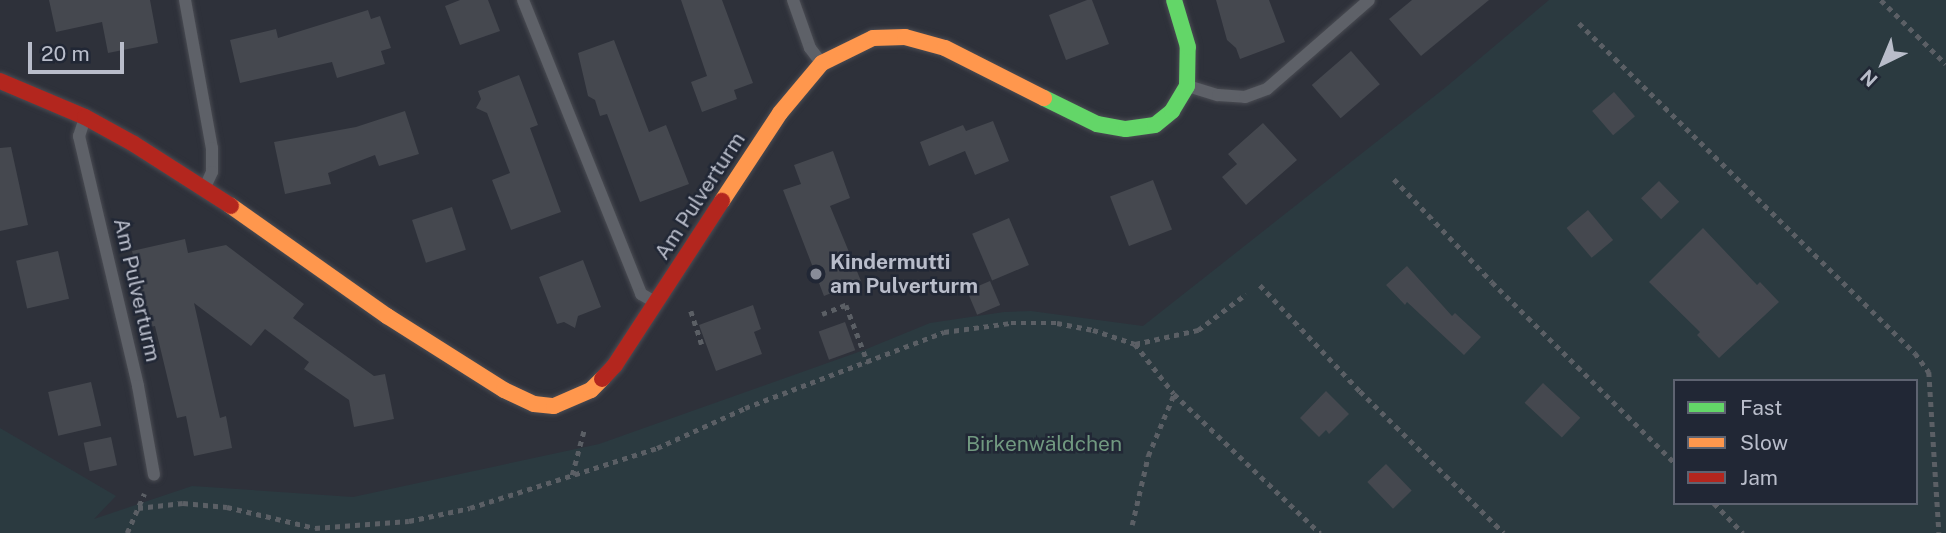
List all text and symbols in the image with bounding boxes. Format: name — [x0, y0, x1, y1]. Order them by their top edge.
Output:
scale bar — [32, 28, 128, 72]
north arrow — [1848, 28, 1918, 98]
text: 20 m — [41, 41, 90, 66]
text: N — [1856, 65, 1882, 91]
street label: Am Pulverturm — [649, 128, 751, 264]
street label: Am Pulverturm — [108, 216, 166, 364]
place label: Kindermutti am Pulverturm — [830, 249, 978, 299]
marker: Kindermutti am Pulverturm — [808, 266, 824, 282]
legend — [1673, 379, 1918, 505]
text: Fast — [1740, 395, 1782, 420]
text: Slow — [1740, 430, 1788, 455]
park label: Birkenwäldchen — [966, 431, 1122, 457]
text: Jam — [1740, 465, 1778, 490]

